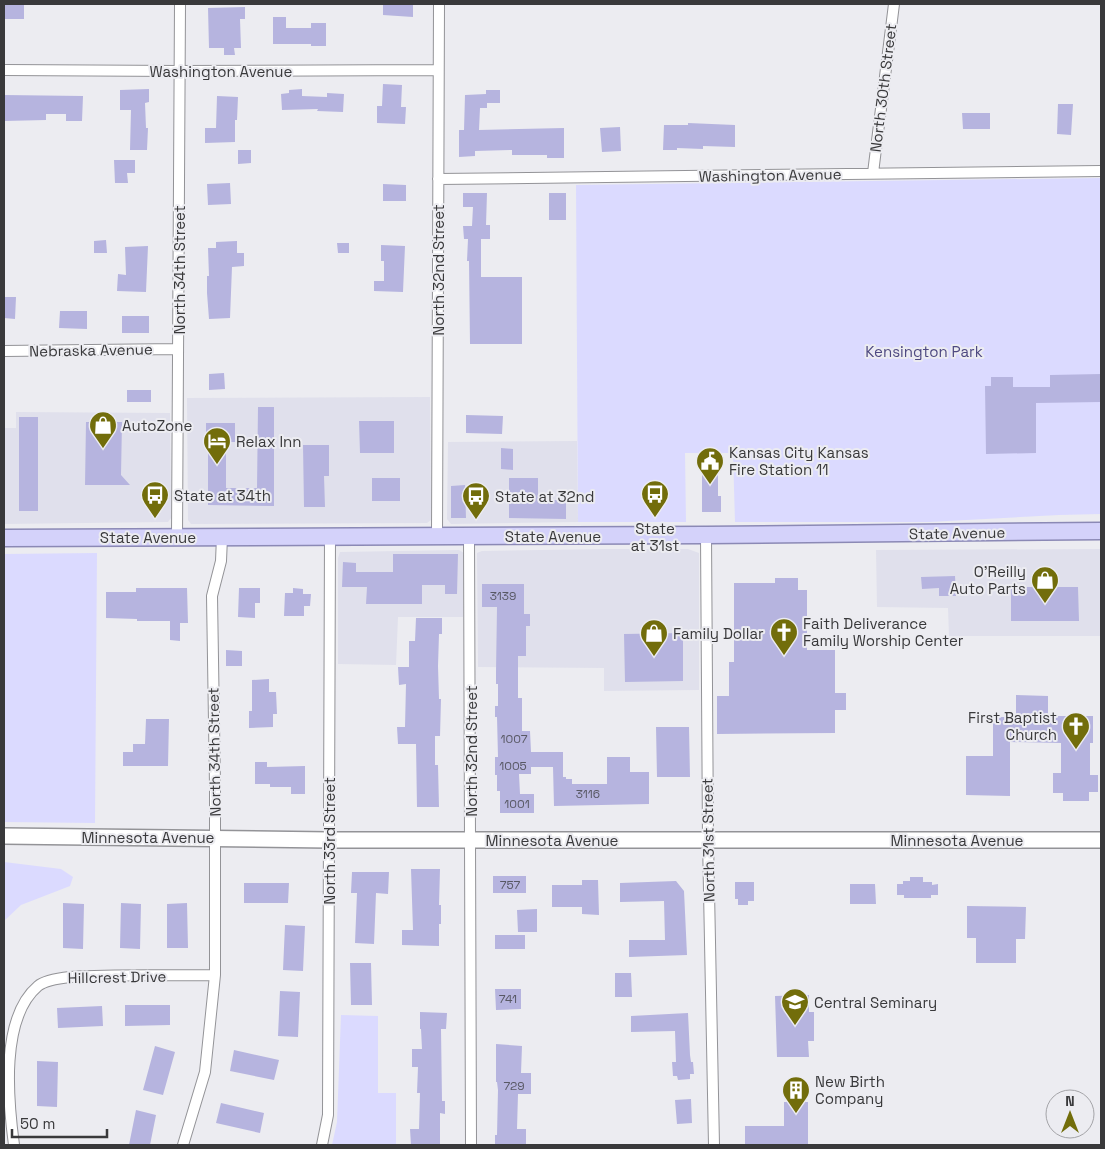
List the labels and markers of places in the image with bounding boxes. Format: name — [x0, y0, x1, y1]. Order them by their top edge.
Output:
shop icon: AutoZone — [88, 410, 118, 449]
place label: AutoZone — [122, 416, 192, 435]
hotel icon: Relax Inn — [202, 426, 232, 465]
place label: Relax Inn — [236, 432, 301, 451]
place label: Kansas City Kansas Fire Station 11 — [729, 443, 869, 479]
public building icon: Kansas City Kansas Fire Station 11 — [695, 446, 725, 485]
bus stop icon: State at 31st — [640, 479, 670, 518]
bus stop icon: State at 34th — [140, 480, 170, 519]
bus stop icon: State at 32nd — [461, 481, 491, 520]
place label: State at 34th — [174, 486, 271, 505]
place label: State at 32nd — [495, 487, 594, 506]
place label: State at 31st — [631, 519, 679, 555]
place label: O'Reilly Auto Parts — [950, 562, 1026, 598]
shop icon: O'Reilly Auto Parts — [1030, 565, 1060, 604]
place label: Faith Deliverance Family Worship Center — [803, 614, 964, 650]
church icon: Faith Deliverance Family Worship Center — [769, 617, 799, 656]
shop icon: Family Dollar — [639, 618, 669, 657]
place label: Family Dollar — [673, 624, 764, 643]
place label: First Baptist Church — [968, 708, 1057, 744]
church icon: First Baptist Church — [1061, 711, 1091, 750]
school or university icon: Central Seminary — [780, 987, 810, 1026]
place label: Central Seminary — [814, 993, 937, 1012]
place label: New Birth Company — [815, 1072, 885, 1108]
building icon: New Birth Company — [781, 1075, 811, 1114]

